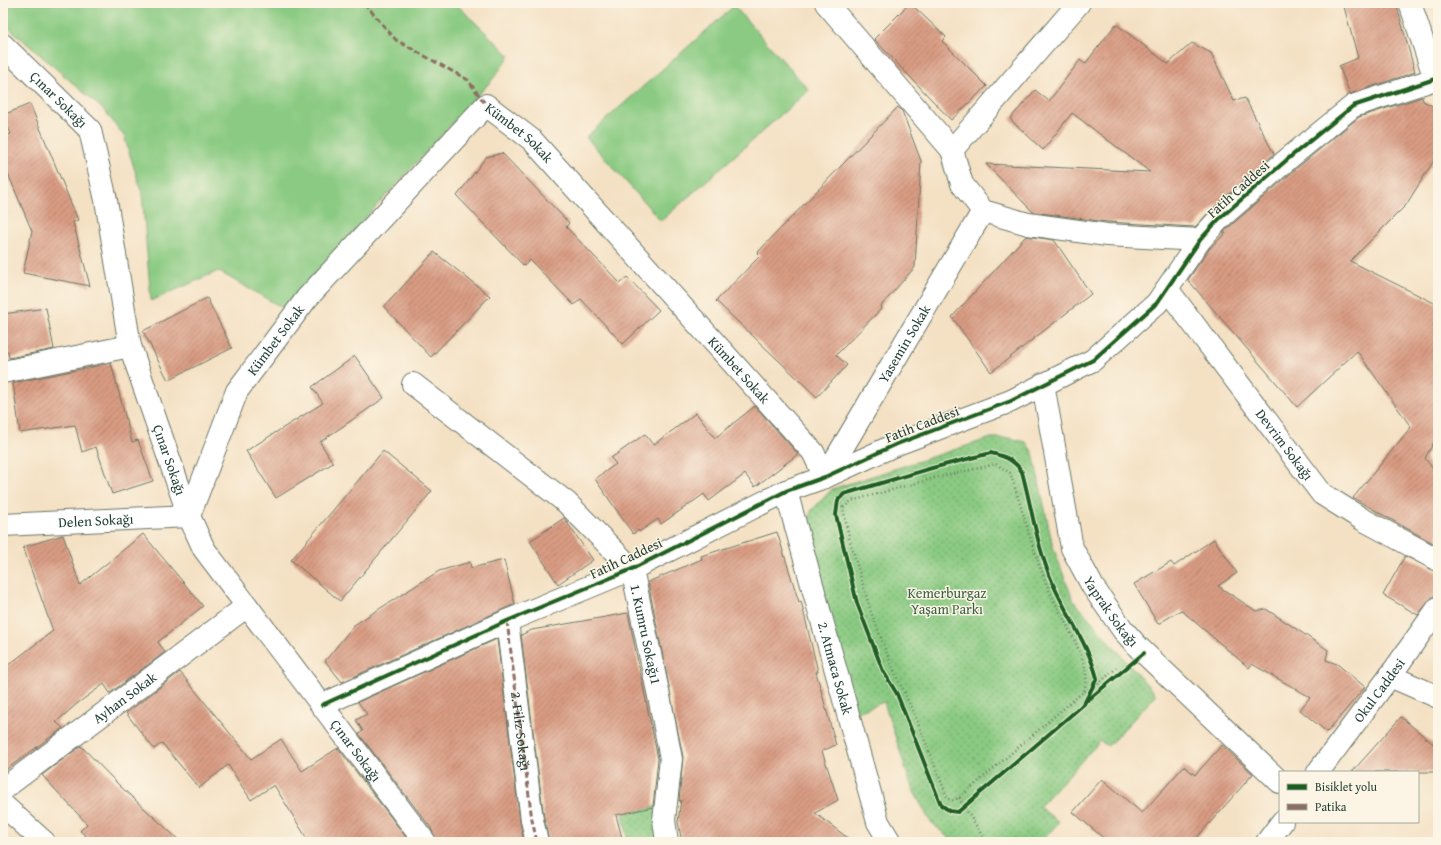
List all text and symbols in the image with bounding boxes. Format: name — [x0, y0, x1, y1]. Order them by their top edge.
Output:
street label: Çınar Sokağı — [25, 67, 92, 132]
street label: Kümbet Sokak — [481, 98, 558, 168]
street label: Fatih Caddesi — [1202, 155, 1274, 223]
street label: Kümbet Sokak — [242, 300, 309, 380]
street label: Yasemin Sokak — [873, 300, 936, 386]
street label: Kümbet Sokak — [704, 332, 775, 409]
street label: Fatih Caddesi — [882, 401, 962, 447]
street label: Devrim Sokağı — [1251, 405, 1318, 485]
street label: Çınar Sokağı — [148, 422, 191, 498]
street label: Delen Sokağı — [58, 509, 134, 532]
street label: Fatih Caddesi — [586, 532, 666, 584]
street label: Yaprak Sokağı — [1079, 572, 1143, 651]
street label: 1. Kumru Sokağı1 — [625, 582, 666, 686]
park label: Kemerburgaz Yaşam Parkı — [908, 583, 986, 619]
street label: 2. Atmaca Sokak — [813, 620, 858, 718]
street label: Okul Caddesi — [1349, 654, 1410, 727]
street label: Ayhan Sokak — [89, 667, 161, 728]
street label: 2. Filiz Sokağı — [506, 690, 536, 772]
street label: Çınar Sokağı — [326, 715, 386, 786]
legend — [1279, 771, 1419, 823]
text: Bisiklet yolu — [1315, 778, 1378, 795]
text: Patika — [1315, 798, 1347, 815]

